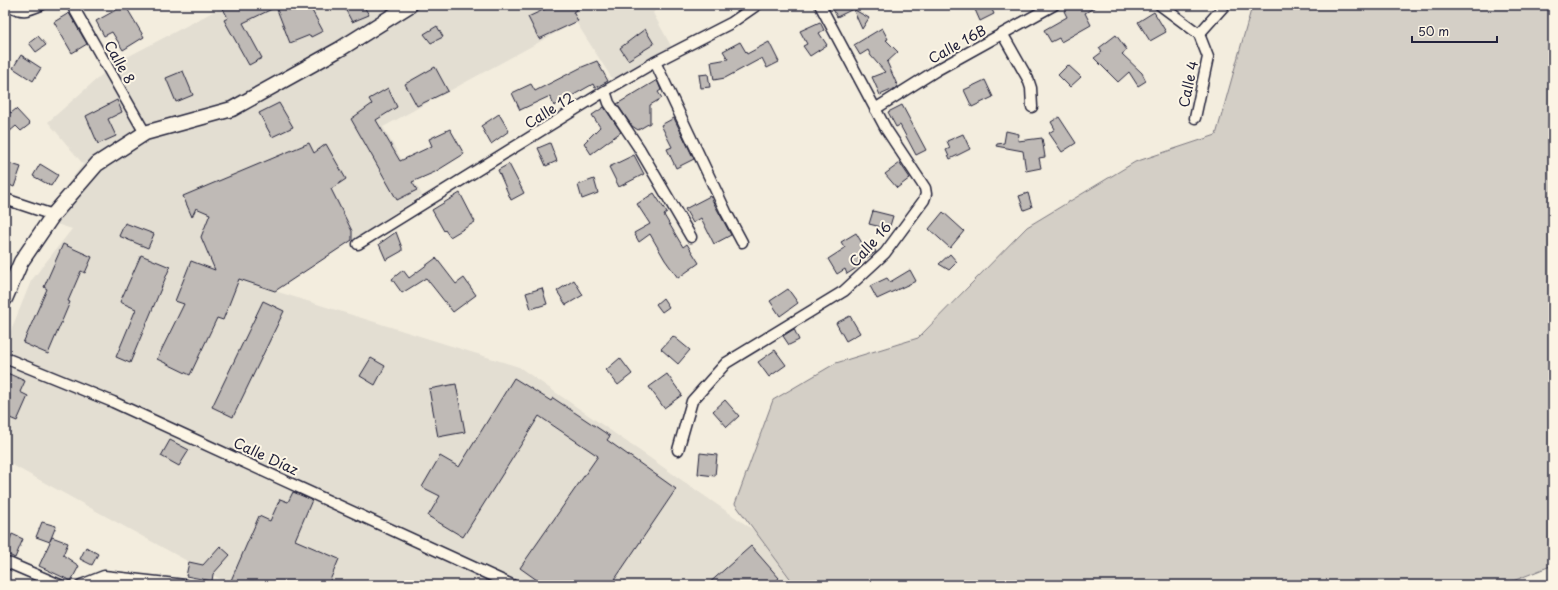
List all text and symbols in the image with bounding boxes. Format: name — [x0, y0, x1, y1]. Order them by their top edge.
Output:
scale bar — [1412, 18, 1497, 44]
street label: Calle 16B — [924, 19, 990, 69]
text: 50 m — [1418, 22, 1449, 40]
street label: Calle 8 — [99, 36, 141, 88]
street label: Calle 4 — [1173, 59, 1203, 109]
street label: Calle 12 — [520, 87, 578, 133]
street label: Calle 16 — [844, 217, 896, 271]
street label: Calle Díaz — [230, 432, 302, 480]

